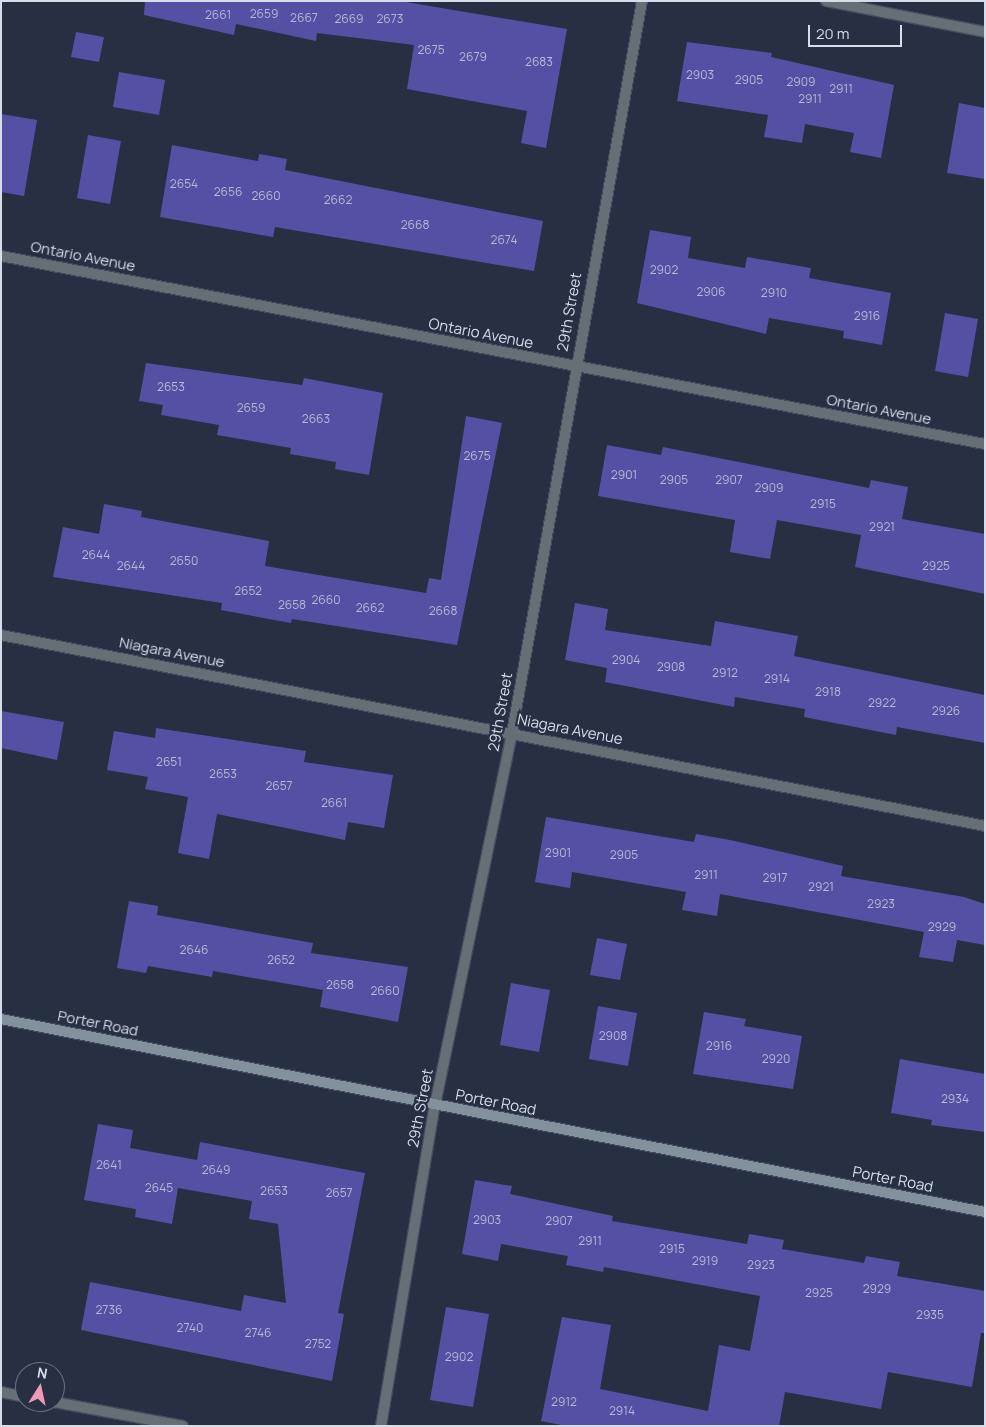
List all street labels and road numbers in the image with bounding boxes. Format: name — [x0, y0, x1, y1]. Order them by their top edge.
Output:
street label: Ontario Avenue — [29, 237, 137, 275]
street label: 29th Street — [553, 271, 585, 353]
street label: Ontario Avenue — [427, 314, 535, 352]
street label: Ontario Avenue — [825, 390, 933, 428]
street label: Niagara Avenue — [118, 633, 226, 671]
street label: 29th Street — [484, 671, 516, 753]
street label: Niagara Avenue — [516, 710, 624, 748]
street label: Porter Road — [56, 1006, 140, 1040]
street label: 29th Street — [404, 1067, 436, 1149]
street label: Porter Road — [454, 1085, 538, 1119]
street label: Porter Road — [851, 1162, 935, 1196]

